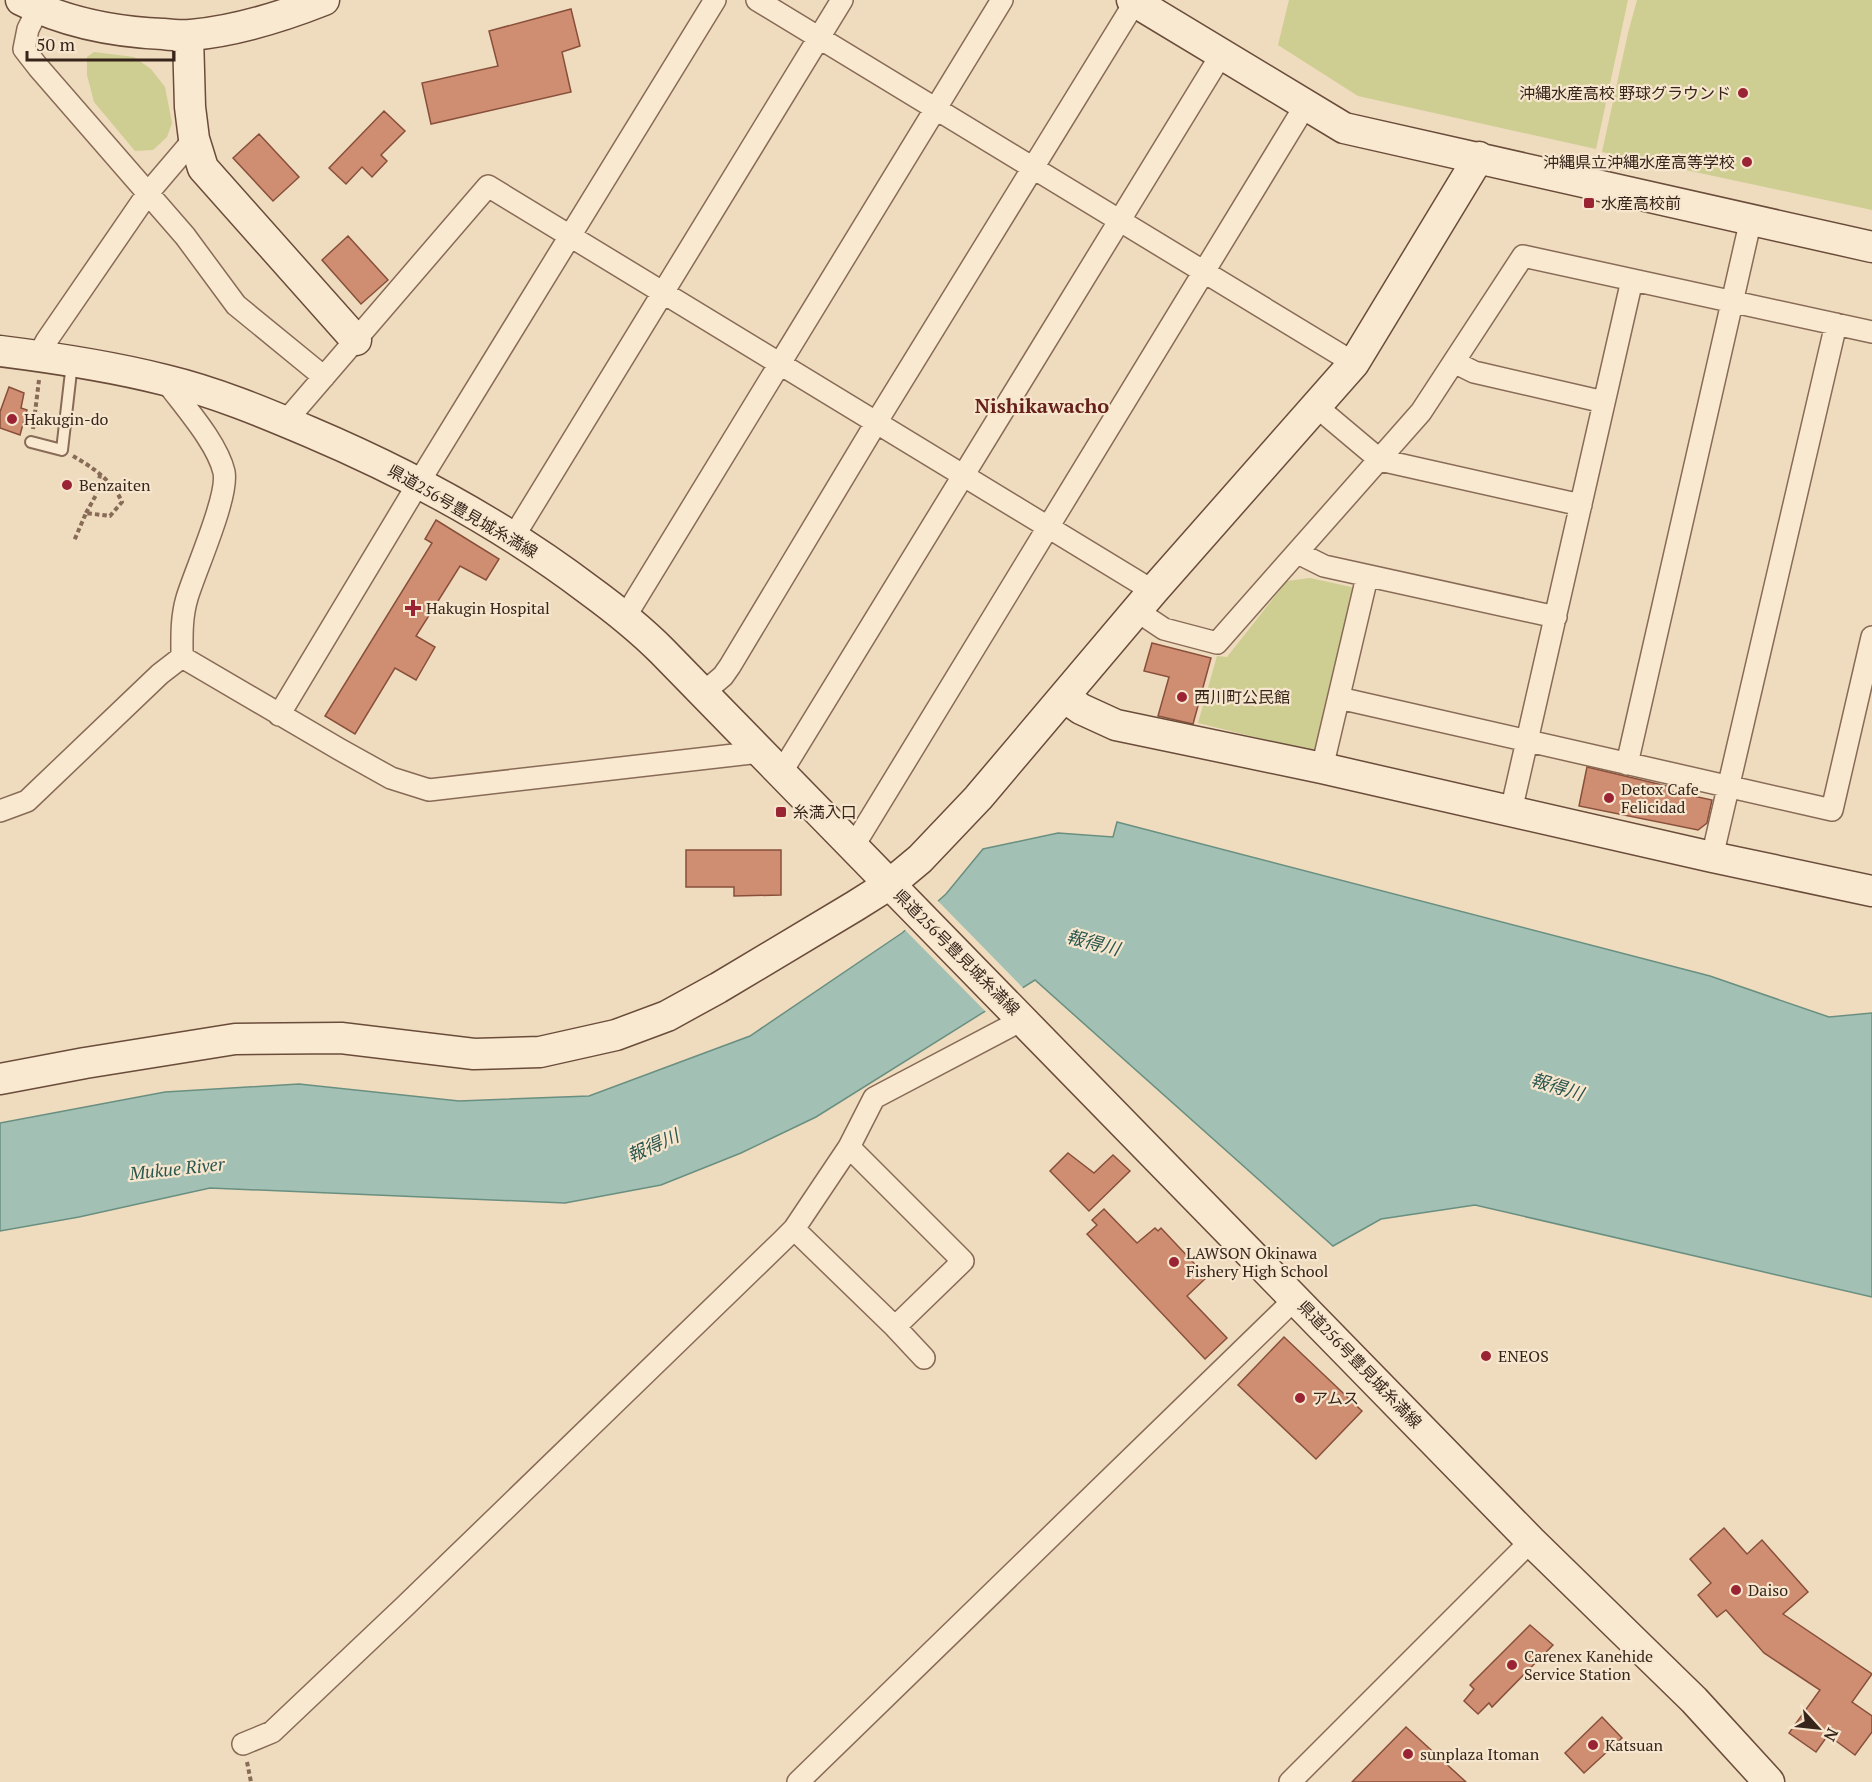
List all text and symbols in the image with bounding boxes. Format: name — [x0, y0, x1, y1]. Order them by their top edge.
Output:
scale bar — [27, 24, 174, 62]
text: 50 m — [36, 32, 76, 56]
place label: 沖縄水産高校 野球グラウンド — [1519, 82, 1731, 104]
marker: 沖縄水産高校 野球グラウンド — [1736, 86, 1750, 100]
place label: 沖縄県立沖縄水産高等学校 — [1543, 151, 1735, 173]
marker: 沖縄県立沖縄水産高等学校 — [1740, 155, 1754, 169]
place label: 水産高校前 — [1601, 192, 1681, 214]
marker: 水産高校前 — [1582, 196, 1596, 210]
district label: Nishikawacho — [975, 392, 1109, 419]
place label: Hakugin-do — [24, 408, 109, 430]
marker: Hakugin-do — [5, 412, 19, 426]
street label: 県道256号豊見城糸満線 — [384, 459, 542, 563]
place label: Benzaiten — [79, 474, 151, 496]
marker: Benzaiten — [60, 478, 74, 492]
place label: Hakugin Hospital — [426, 597, 550, 619]
marker: Hakugin Hospital — [404, 599, 422, 617]
place label: 西川町公民館 — [1194, 686, 1290, 708]
marker: 西川町公民館 — [1175, 690, 1189, 704]
place label: Detox Cafe Felicidad — [1621, 778, 1699, 818]
marker: Detox Cafe Felicidad — [1602, 791, 1616, 805]
place label: 糸満入口 — [793, 801, 857, 823]
marker: 糸満入口 — [774, 805, 788, 819]
street label: 県道256号豊見城糸満線 — [889, 884, 1025, 1020]
water label: 報得川 — [1064, 923, 1124, 961]
water label: 報得川 — [1528, 1067, 1589, 1106]
water label: 報得川 — [623, 1122, 684, 1167]
water label: Mukue River — [127, 1151, 227, 1185]
place label: LAWSON Okinawa Fishery High School — [1186, 1242, 1329, 1282]
marker: LAWSON Okinawa Fishery High School — [1167, 1255, 1181, 1269]
street label: 県道256号豊見城糸満線 — [1293, 1295, 1427, 1433]
place label: ENEOS — [1498, 1345, 1549, 1367]
marker: ENEOS — [1479, 1349, 1493, 1363]
place label: アムス — [1312, 1387, 1359, 1409]
marker: アムス — [1293, 1391, 1307, 1405]
place label: Daiso — [1748, 1579, 1788, 1601]
marker: Daiso — [1729, 1583, 1743, 1597]
place label: Carenex Kanehide Service Station — [1524, 1645, 1653, 1685]
marker: Carenex Kanehide Service Station — [1505, 1658, 1519, 1672]
north arrow — [1788, 1698, 1848, 1758]
text: N — [1819, 1724, 1844, 1745]
place label: Katsuan — [1605, 1734, 1664, 1756]
marker: Katsuan — [1586, 1738, 1600, 1752]
place label: sunplaza Itoman — [1420, 1743, 1540, 1765]
marker: sunplaza Itoman — [1401, 1747, 1415, 1761]

